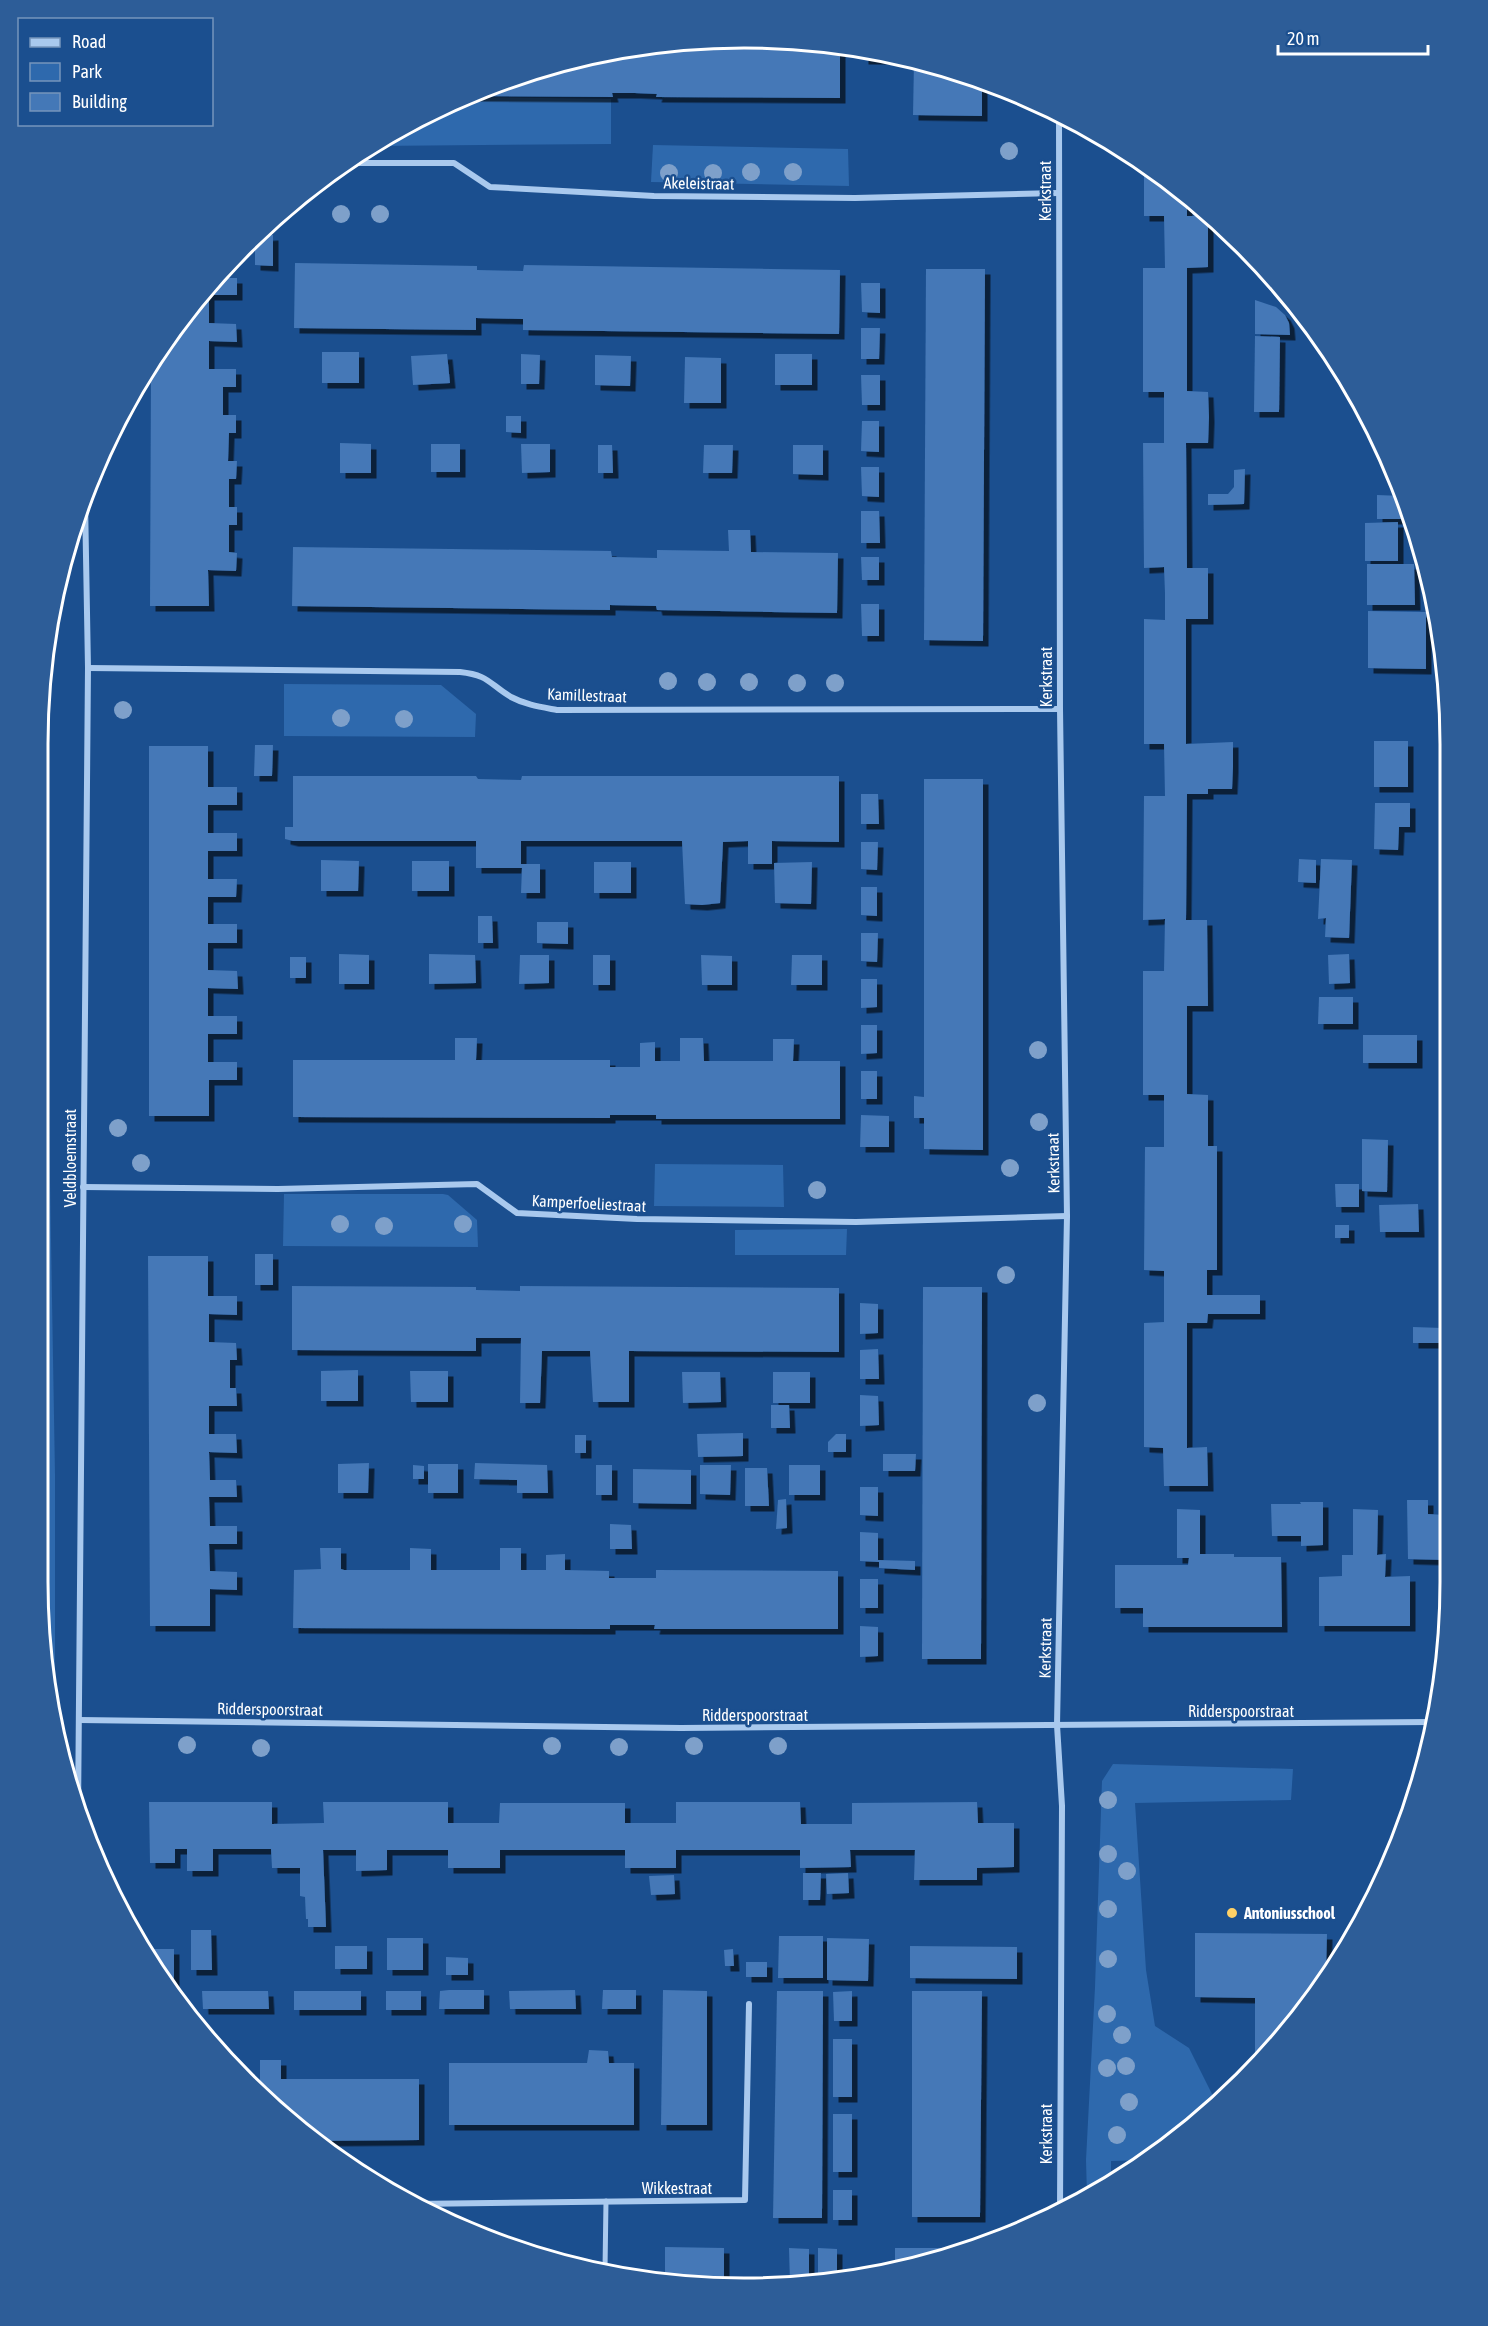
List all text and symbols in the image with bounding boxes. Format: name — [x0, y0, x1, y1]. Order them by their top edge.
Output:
legend — [18, 18, 213, 126]
scale bar — [1278, 18, 1428, 56]
text: 20 m — [1287, 28, 1319, 49]
text: Road — [72, 31, 106, 52]
text: Park — [72, 61, 102, 82]
text: Building — [72, 91, 127, 112]
street label: Kerkstraat — [1036, 160, 1054, 221]
street label: Akeleistraat — [663, 173, 735, 193]
street label: Kerkstraat — [1037, 646, 1055, 707]
street label: Kamillestraat — [547, 685, 628, 705]
street label: Veldbloemstraat — [61, 1108, 79, 1207]
street label: Kerkstraat — [1043, 1132, 1063, 1194]
street label: Kamperfoeliestraat — [531, 1191, 647, 1216]
street label: Kerkstraat — [1035, 1617, 1055, 1679]
street label: Ridderspoorstraat — [217, 1699, 324, 1720]
street label: Ridderspoorstraat — [1188, 1702, 1294, 1721]
street label: Ridderspoorstraat — [702, 1706, 808, 1725]
place label: Antoniusschool — [1243, 1904, 1336, 1922]
marker: Antoniusschool — [1225, 1906, 1239, 1920]
street label: Kerkstraat — [1037, 2103, 1055, 2164]
street label: Wikkestraat — [642, 2179, 713, 2197]

